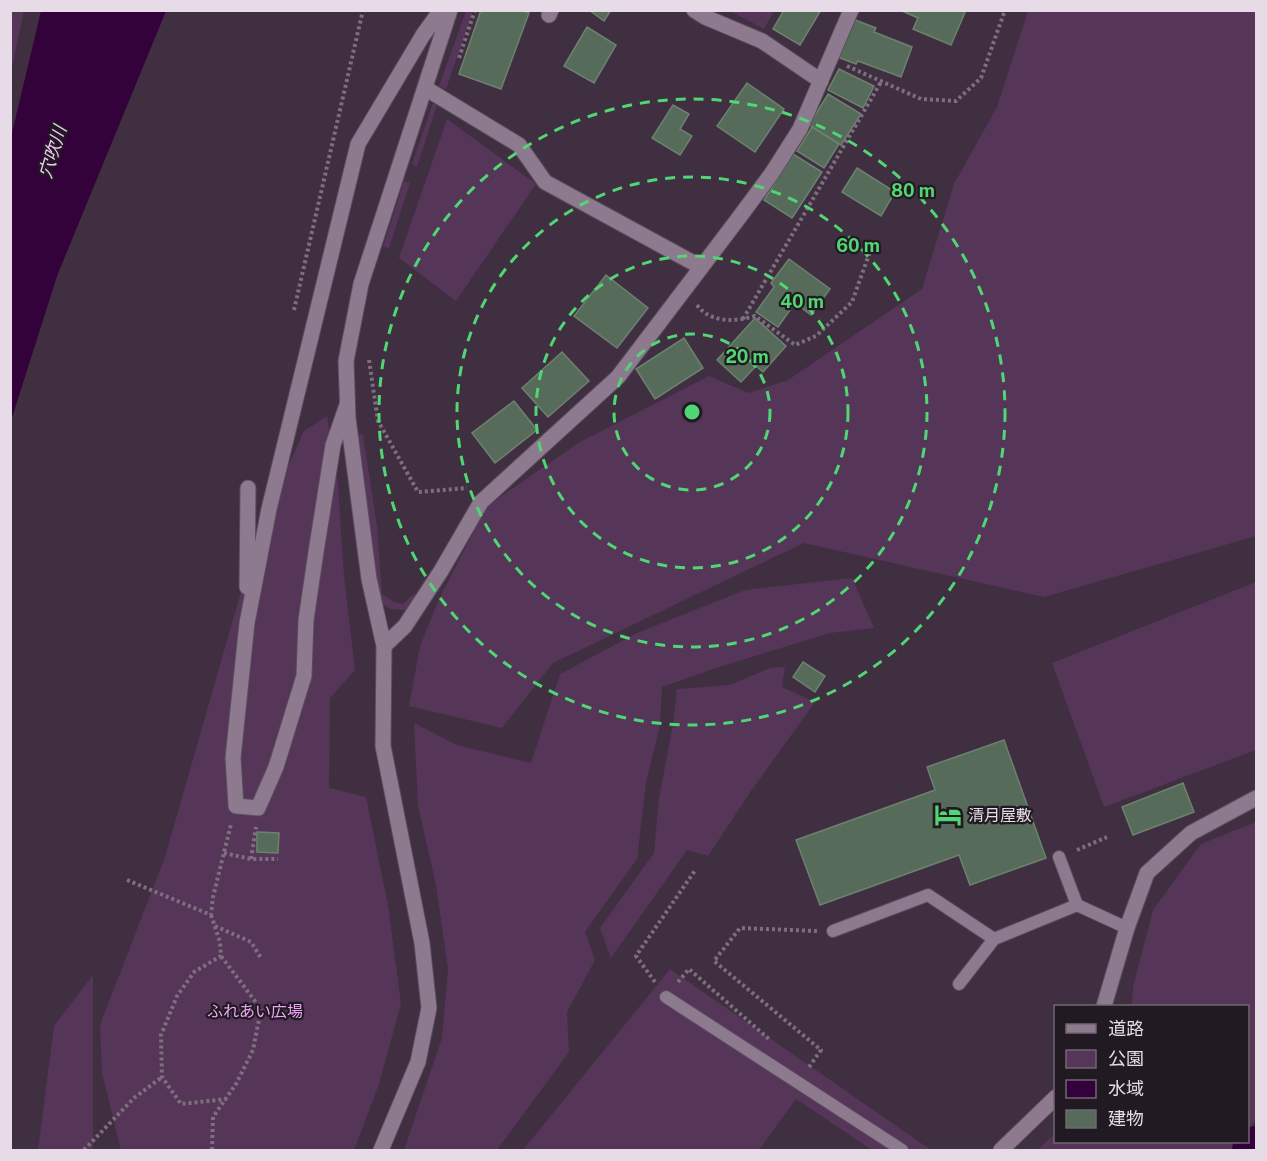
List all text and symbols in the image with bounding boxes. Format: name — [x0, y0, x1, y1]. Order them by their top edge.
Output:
water label: 穴吹川 — [35, 121, 71, 181]
text: 80 m — [891, 180, 935, 201]
text: 60 m — [836, 235, 880, 256]
text: 40 m — [780, 291, 824, 312]
text: 20 m — [725, 346, 769, 367]
centre of rings — [682, 402, 702, 422]
hotel icon: 清月屋敷 — [933, 800, 963, 830]
place label: 清月屋敷 — [968, 806, 1032, 825]
park label: ふれあい広場 — [207, 1002, 303, 1021]
legend — [1054, 1005, 1249, 1143]
text: 道路 — [1108, 1018, 1144, 1039]
text: 公園 — [1108, 1048, 1144, 1069]
text: 水域 — [1108, 1078, 1144, 1099]
text: 建物 — [1108, 1108, 1144, 1129]

